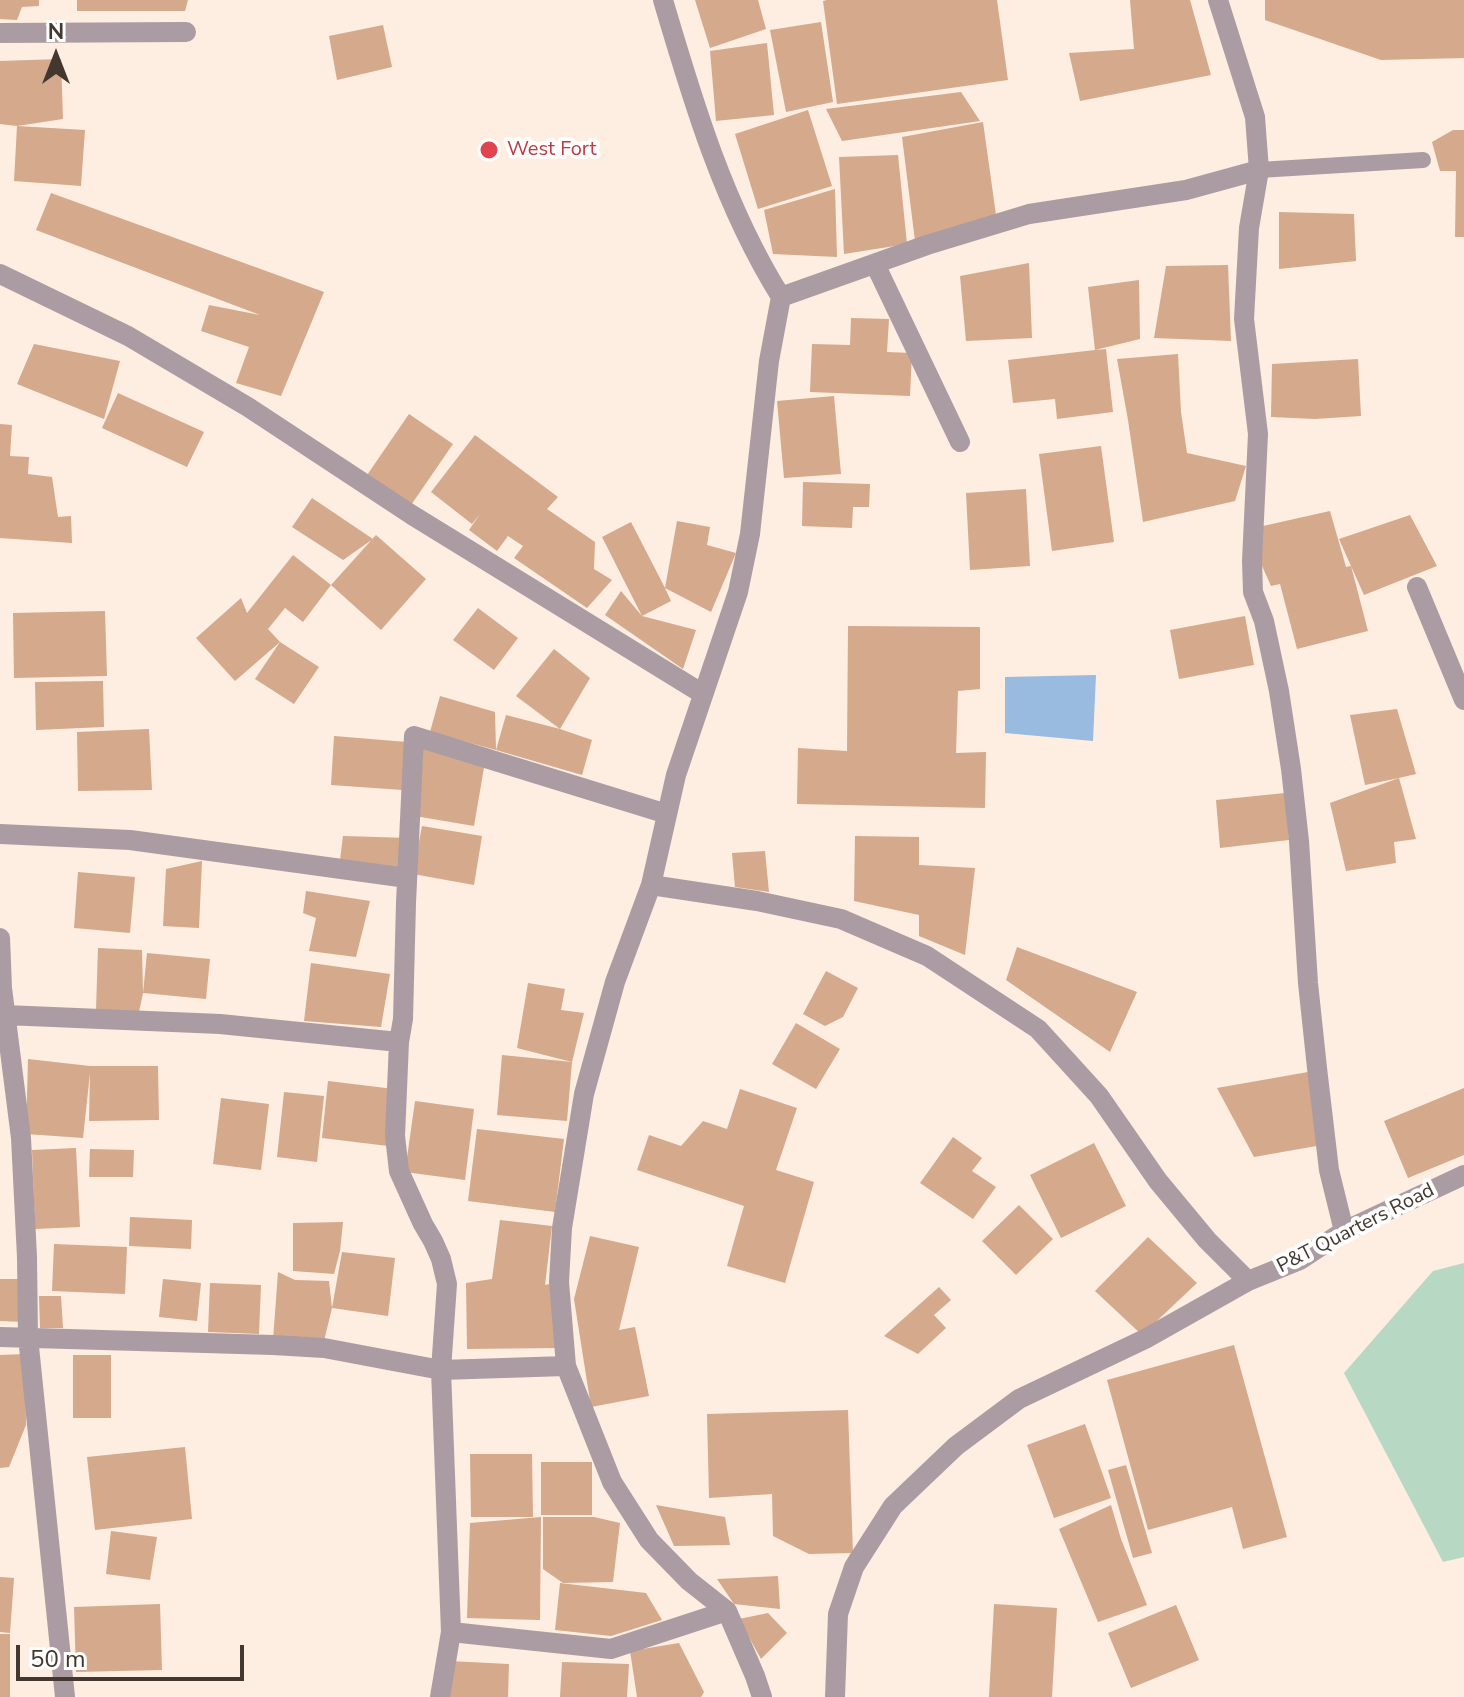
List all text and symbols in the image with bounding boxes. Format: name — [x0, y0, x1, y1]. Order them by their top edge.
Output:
north arrow — [16, 16, 96, 96]
text: N — [48, 17, 64, 47]
place label: West Fort — [507, 138, 597, 162]
marker: West Fort — [478, 139, 500, 161]
street label: P&T Quarters Road — [1273, 1179, 1439, 1279]
scale bar — [20, 1629, 248, 1679]
text: 50 m — [30, 1643, 86, 1675]

